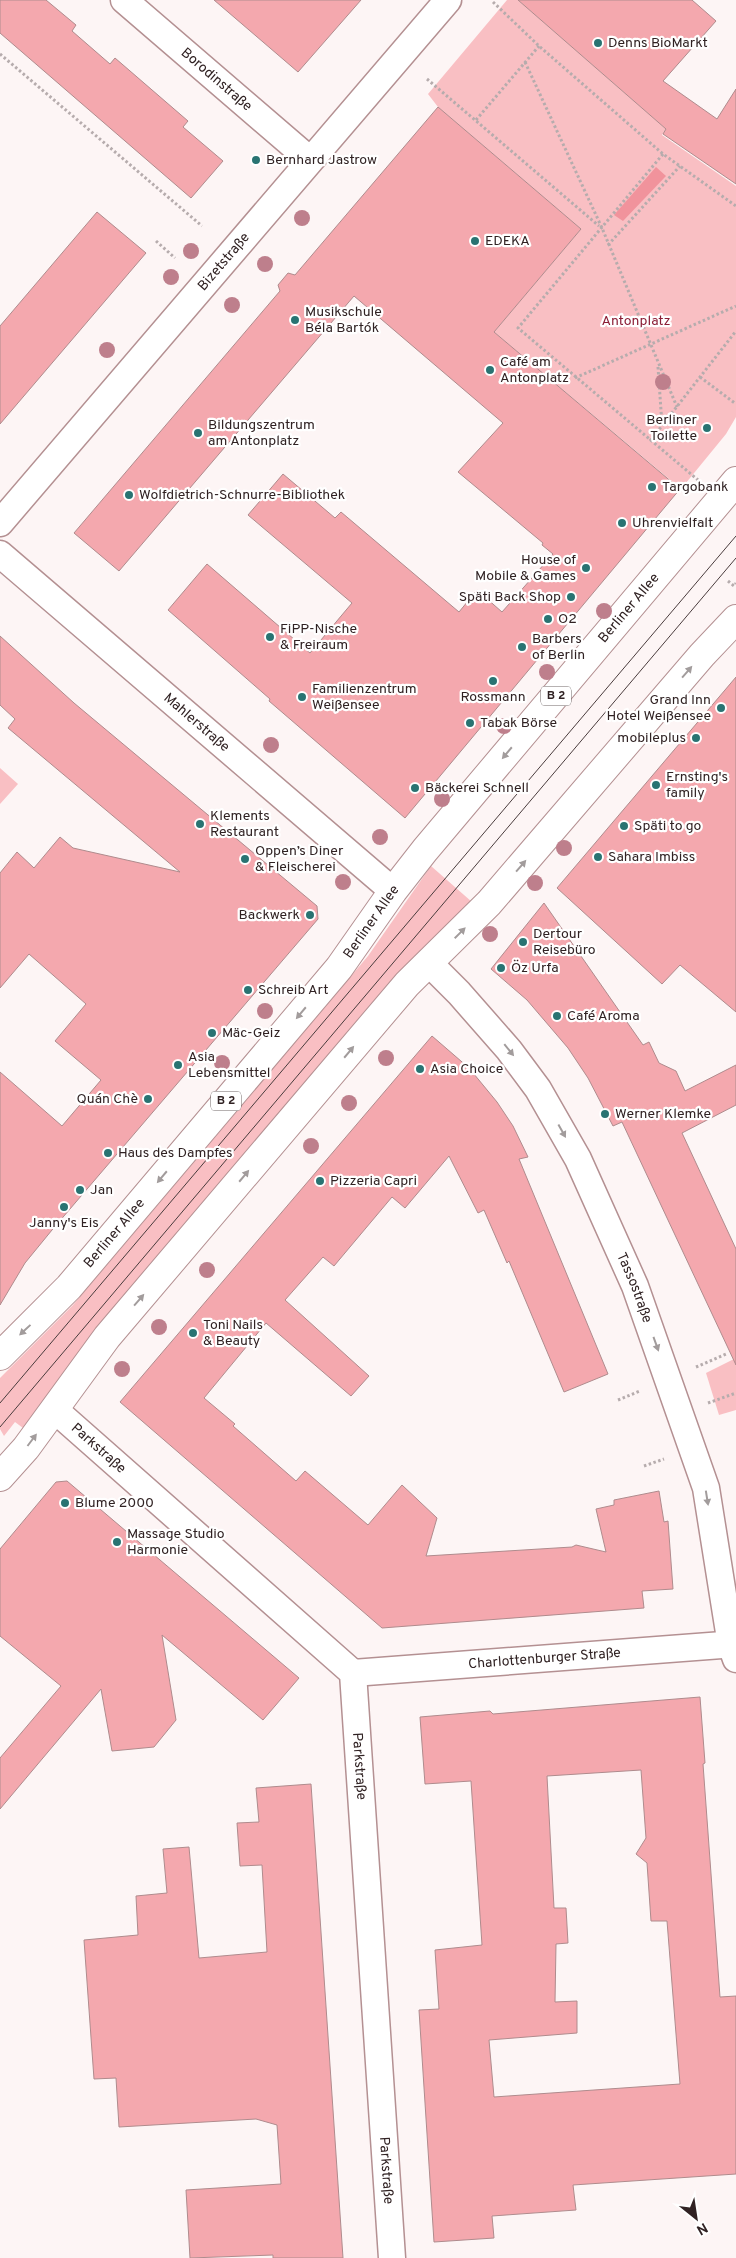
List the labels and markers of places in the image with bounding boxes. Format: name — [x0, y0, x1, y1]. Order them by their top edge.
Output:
place label: Denns BioMarkt — [608, 35, 708, 52]
marker: Denns BioMarkt — [592, 37, 604, 49]
place label: Bernhard Jastrow — [266, 152, 377, 169]
marker: Bernhard Jastrow — [250, 154, 262, 166]
place label: EDEKA — [485, 233, 530, 250]
marker: EDEKA — [469, 235, 481, 247]
place label: Musikschule Béla Bartók — [305, 304, 382, 337]
marker: Musikschule Béla Bartók — [289, 314, 301, 326]
place label: Café am Antonplatz — [500, 354, 569, 387]
marker: Café am Antonplatz — [484, 364, 496, 376]
place label: Berliner Toilette — [646, 412, 698, 445]
place label: Bildungszentrum am Antonplatz — [208, 417, 315, 450]
marker: Berliner Toilette — [701, 422, 713, 434]
marker: Bildungszentrum am Antonplatz — [192, 427, 204, 439]
place label: Targobank — [662, 479, 728, 496]
marker: Targobank — [646, 481, 658, 493]
place label: Wolfdietrich-Schnurre-Bibliothek — [139, 487, 345, 504]
marker: Wolfdietrich-Schnurre-Bibliothek — [123, 489, 135, 501]
place label: Uhrenvielfalt — [632, 515, 713, 532]
marker: Uhrenvielfalt — [616, 517, 628, 529]
place label: House of Mobile & Games — [475, 552, 576, 585]
marker: House of Mobile & Games — [580, 562, 592, 574]
place label: Späti Back Shop — [459, 589, 561, 606]
marker: Späti Back Shop — [565, 591, 577, 603]
place label: O2 — [558, 611, 577, 628]
marker: O2 — [542, 613, 554, 625]
place label: FiPP-Nische & Freiraum — [280, 621, 357, 654]
marker: FiPP-Nische & Freiraum — [264, 631, 276, 643]
place label: Barbers of Berlin — [532, 631, 585, 664]
marker: Barbers of Berlin — [516, 641, 528, 653]
marker: Rossmann — [487, 675, 499, 687]
place label: Familienzentrum Weißensee — [312, 681, 417, 714]
place label: Rossmann — [460, 689, 526, 706]
marker: Familienzentrum Weißensee — [296, 691, 308, 703]
place label: Grand Inn Hotel Weißensee — [607, 692, 711, 725]
marker: Grand Inn Hotel Weißensee — [715, 702, 727, 714]
place label: Tabak Börse — [480, 715, 557, 732]
marker: Tabak Börse — [464, 717, 476, 729]
place label: mobileplus — [617, 730, 686, 747]
marker: mobileplus — [690, 732, 702, 744]
place label: Ernsting's family — [666, 769, 728, 802]
marker: Ernsting's family — [650, 779, 662, 791]
place label: Bäckerei Schnell — [425, 780, 529, 797]
marker: Bäckerei Schnell — [409, 782, 421, 794]
place label: Klements Restaurant — [210, 808, 279, 841]
marker: Klements Restaurant — [194, 818, 206, 830]
place label: Späti to go — [634, 818, 702, 835]
marker: Späti to go — [618, 820, 630, 832]
place label: Oppen’s Diner & Fleischerei — [255, 843, 344, 876]
place label: Sahara Imbiss — [608, 849, 695, 866]
marker: Sahara Imbiss — [592, 851, 604, 863]
marker: Oppen’s Diner & Fleischerei — [239, 853, 251, 865]
place label: Backwerk — [239, 907, 300, 924]
marker: Backwerk — [304, 909, 316, 921]
place label: Dertour Reisebüro — [533, 926, 596, 959]
marker: Dertour Reisebüro — [517, 936, 529, 948]
place label: Öz Urfa — [511, 959, 559, 977]
marker: Öz Urfa — [495, 962, 507, 974]
place label: Schreib Art — [258, 982, 328, 999]
marker: Schreib Art — [242, 984, 254, 996]
place label: Café Aroma — [567, 1008, 640, 1025]
marker: Café Aroma — [551, 1010, 563, 1022]
place label: Mäc-Geiz — [222, 1025, 280, 1042]
marker: Mäc-Geiz — [206, 1027, 218, 1039]
place label: Asia Lebensmittel — [188, 1049, 270, 1082]
marker: Asia Lebensmittel — [172, 1059, 184, 1071]
place label: Asia Choice — [430, 1061, 503, 1078]
marker: Asia Choice — [414, 1063, 426, 1075]
place label: Quán Chè — [77, 1091, 138, 1108]
marker: Quán Chè — [142, 1093, 154, 1105]
place label: Werner Klemke — [615, 1106, 711, 1123]
marker: Werner Klemke — [599, 1108, 611, 1120]
place label: Haus des Dampfes — [118, 1145, 233, 1162]
marker: Haus des Dampfes — [102, 1147, 114, 1159]
place label: Pizzeria Capri — [330, 1173, 417, 1190]
marker: Pizzeria Capri — [314, 1175, 326, 1187]
place label: Jan — [90, 1182, 113, 1199]
marker: Jan — [74, 1184, 86, 1196]
marker: Janny's Eis — [58, 1201, 70, 1213]
place label: Janny's Eis — [29, 1215, 99, 1232]
place label: Toni Nails & Beauty — [203, 1317, 263, 1350]
marker: Toni Nails & Beauty — [187, 1327, 199, 1339]
place label: Blume 2000 — [75, 1495, 154, 1512]
marker: Blume 2000 — [59, 1497, 71, 1509]
place label: Massage Studio Harmonie — [127, 1526, 225, 1559]
marker: Massage Studio Harmonie — [111, 1536, 123, 1548]

